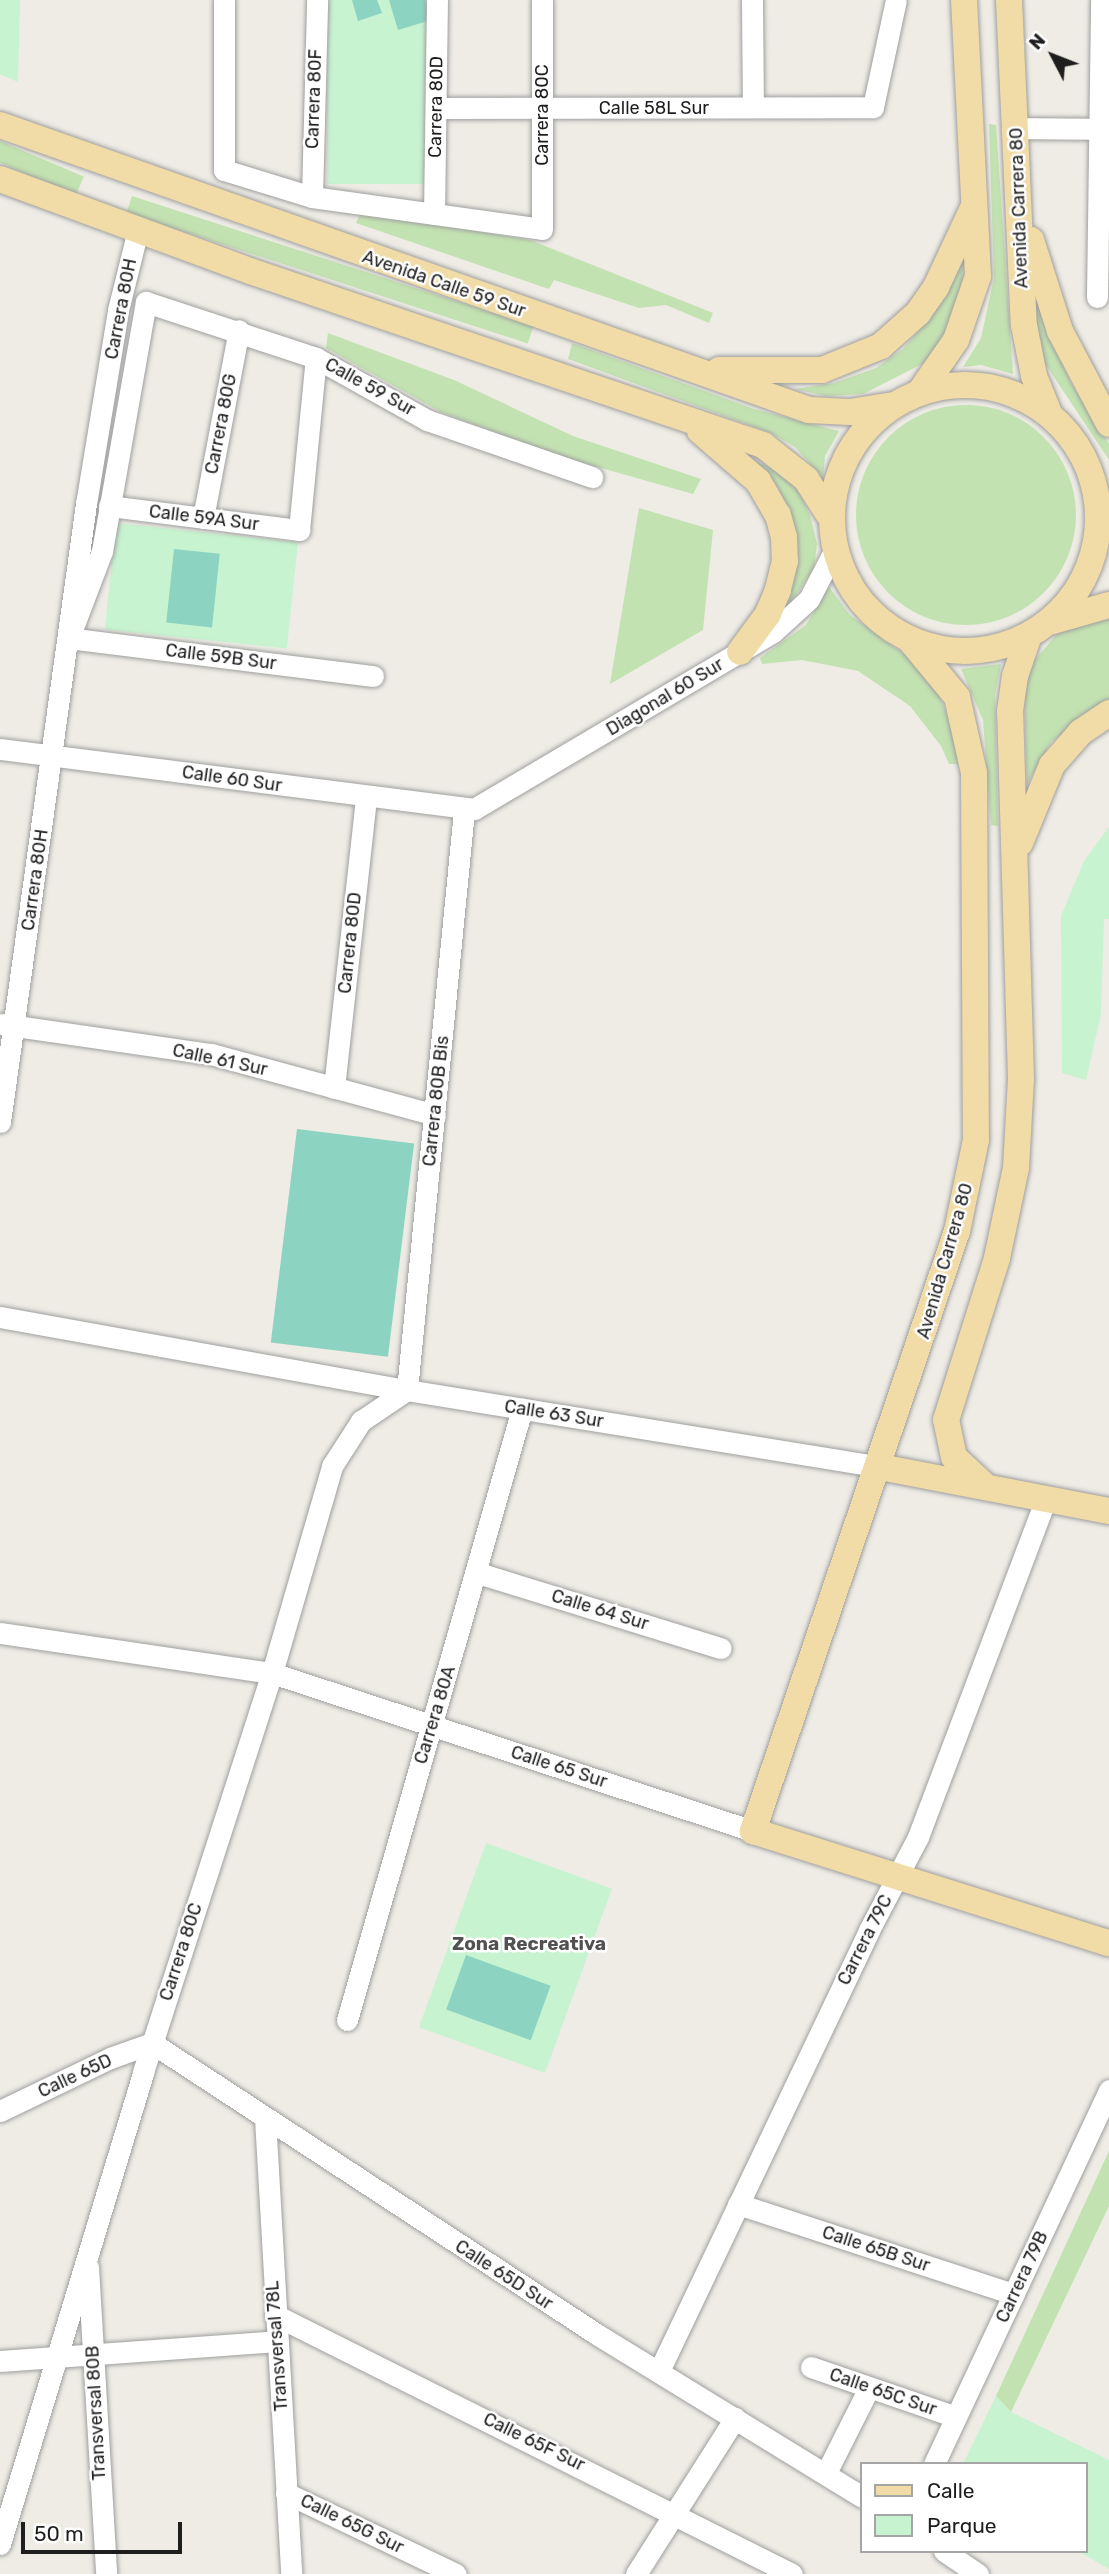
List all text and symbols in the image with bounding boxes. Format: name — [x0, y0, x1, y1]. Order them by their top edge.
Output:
north arrow — [1018, 21, 1088, 91]
text: N — [1024, 29, 1050, 54]
street label: Carrera 80F — [301, 49, 327, 149]
street label: Carrera 80D — [424, 56, 448, 158]
street label: Carrera 80C — [531, 64, 553, 166]
street label: Calle 58L Sur — [599, 97, 709, 119]
street label: Avenida Carrera 80 — [1005, 127, 1033, 289]
street label: Avenida Calle 59 Sur — [359, 246, 529, 322]
street label: Carrera 80H — [101, 257, 141, 361]
street label: Calle 59 Sur — [321, 353, 419, 421]
street label: Carrera 80G — [201, 372, 241, 476]
street label: Calle 59A Sur — [147, 501, 261, 535]
street label: Calle 59B Sur — [164, 639, 278, 675]
street label: Diagonal 60 Sur — [602, 654, 728, 740]
street label: Calle 60 Sur — [181, 761, 283, 797]
street label: Carrera 80H — [17, 828, 53, 932]
street label: Carrera 80D — [334, 891, 366, 995]
street label: Carrera 80B Bis — [418, 1035, 454, 1167]
street label: Calle 61 Sur — [171, 1039, 269, 1081]
street label: Avenida Carrera 80 — [912, 1181, 978, 1341]
street label: Calle 63 Sur — [503, 1396, 605, 1432]
street label: Calle 64 Sur — [549, 1585, 651, 1635]
street label: Carrera 80A — [410, 1663, 460, 1767]
street label: Calle 65 Sur — [508, 1741, 610, 1793]
street label: Carrera 79C — [833, 1891, 897, 1989]
street label: Carrera 80C — [155, 1900, 207, 2004]
district label: Zona Recreativa — [452, 1933, 606, 1955]
street label: Calle 65D — [35, 2049, 115, 2103]
street label: Calle 65B Sur — [819, 2221, 933, 2277]
street label: Carrera 79B — [991, 2228, 1053, 2326]
street label: Calle 65D Sur — [451, 2235, 557, 2315]
street label: Transversal 78L — [262, 2280, 292, 2412]
street label: Transversal 80B — [82, 2345, 110, 2481]
street label: Calle 65C Sur — [827, 2364, 939, 2420]
street label: Calle 65F Sur — [480, 2408, 588, 2476]
legend — [860, 2462, 1088, 2553]
text: Calle — [927, 2478, 975, 2503]
street label: Calle 65G Sur — [297, 2490, 407, 2558]
scale bar — [24, 2508, 186, 2552]
text: Parque — [927, 2513, 997, 2538]
text: 50 m — [34, 2521, 84, 2546]

